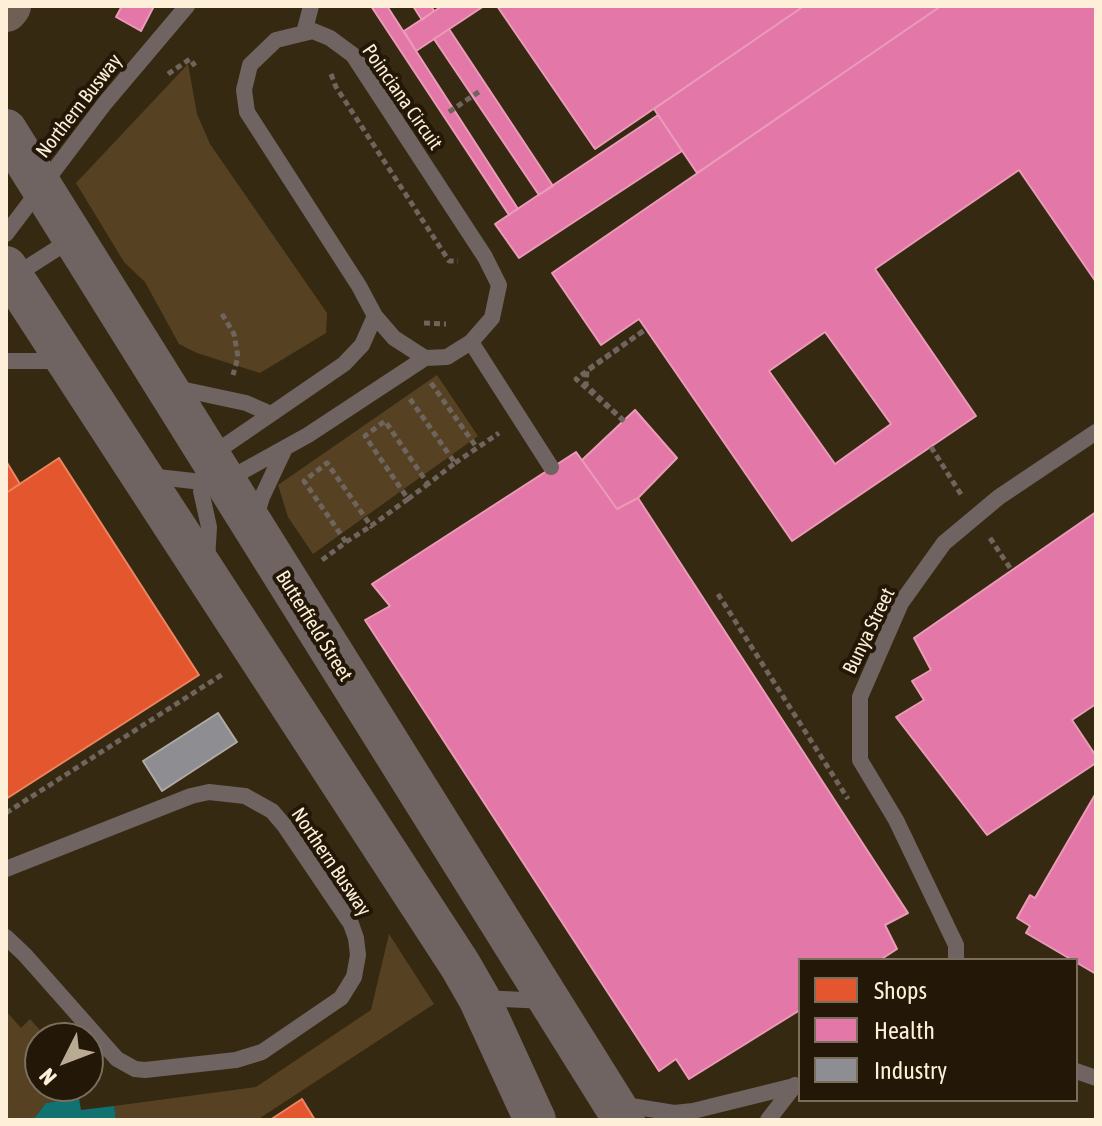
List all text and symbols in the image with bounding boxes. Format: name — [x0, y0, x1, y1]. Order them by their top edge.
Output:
street label: Poinciana Circuit — [357, 40, 447, 154]
street label: Northern Busway — [31, 49, 127, 163]
street label: Butterfield Street — [271, 566, 357, 686]
street label: Bunya Street — [838, 584, 900, 678]
street label: Northern Busway — [286, 803, 376, 921]
legend — [798, 958, 1078, 1102]
text: Shops — [874, 977, 927, 1004]
text: Health — [874, 1017, 935, 1044]
north arrow — [24, 1022, 104, 1102]
text: Industry — [874, 1057, 947, 1084]
text: N — [34, 1063, 62, 1090]

